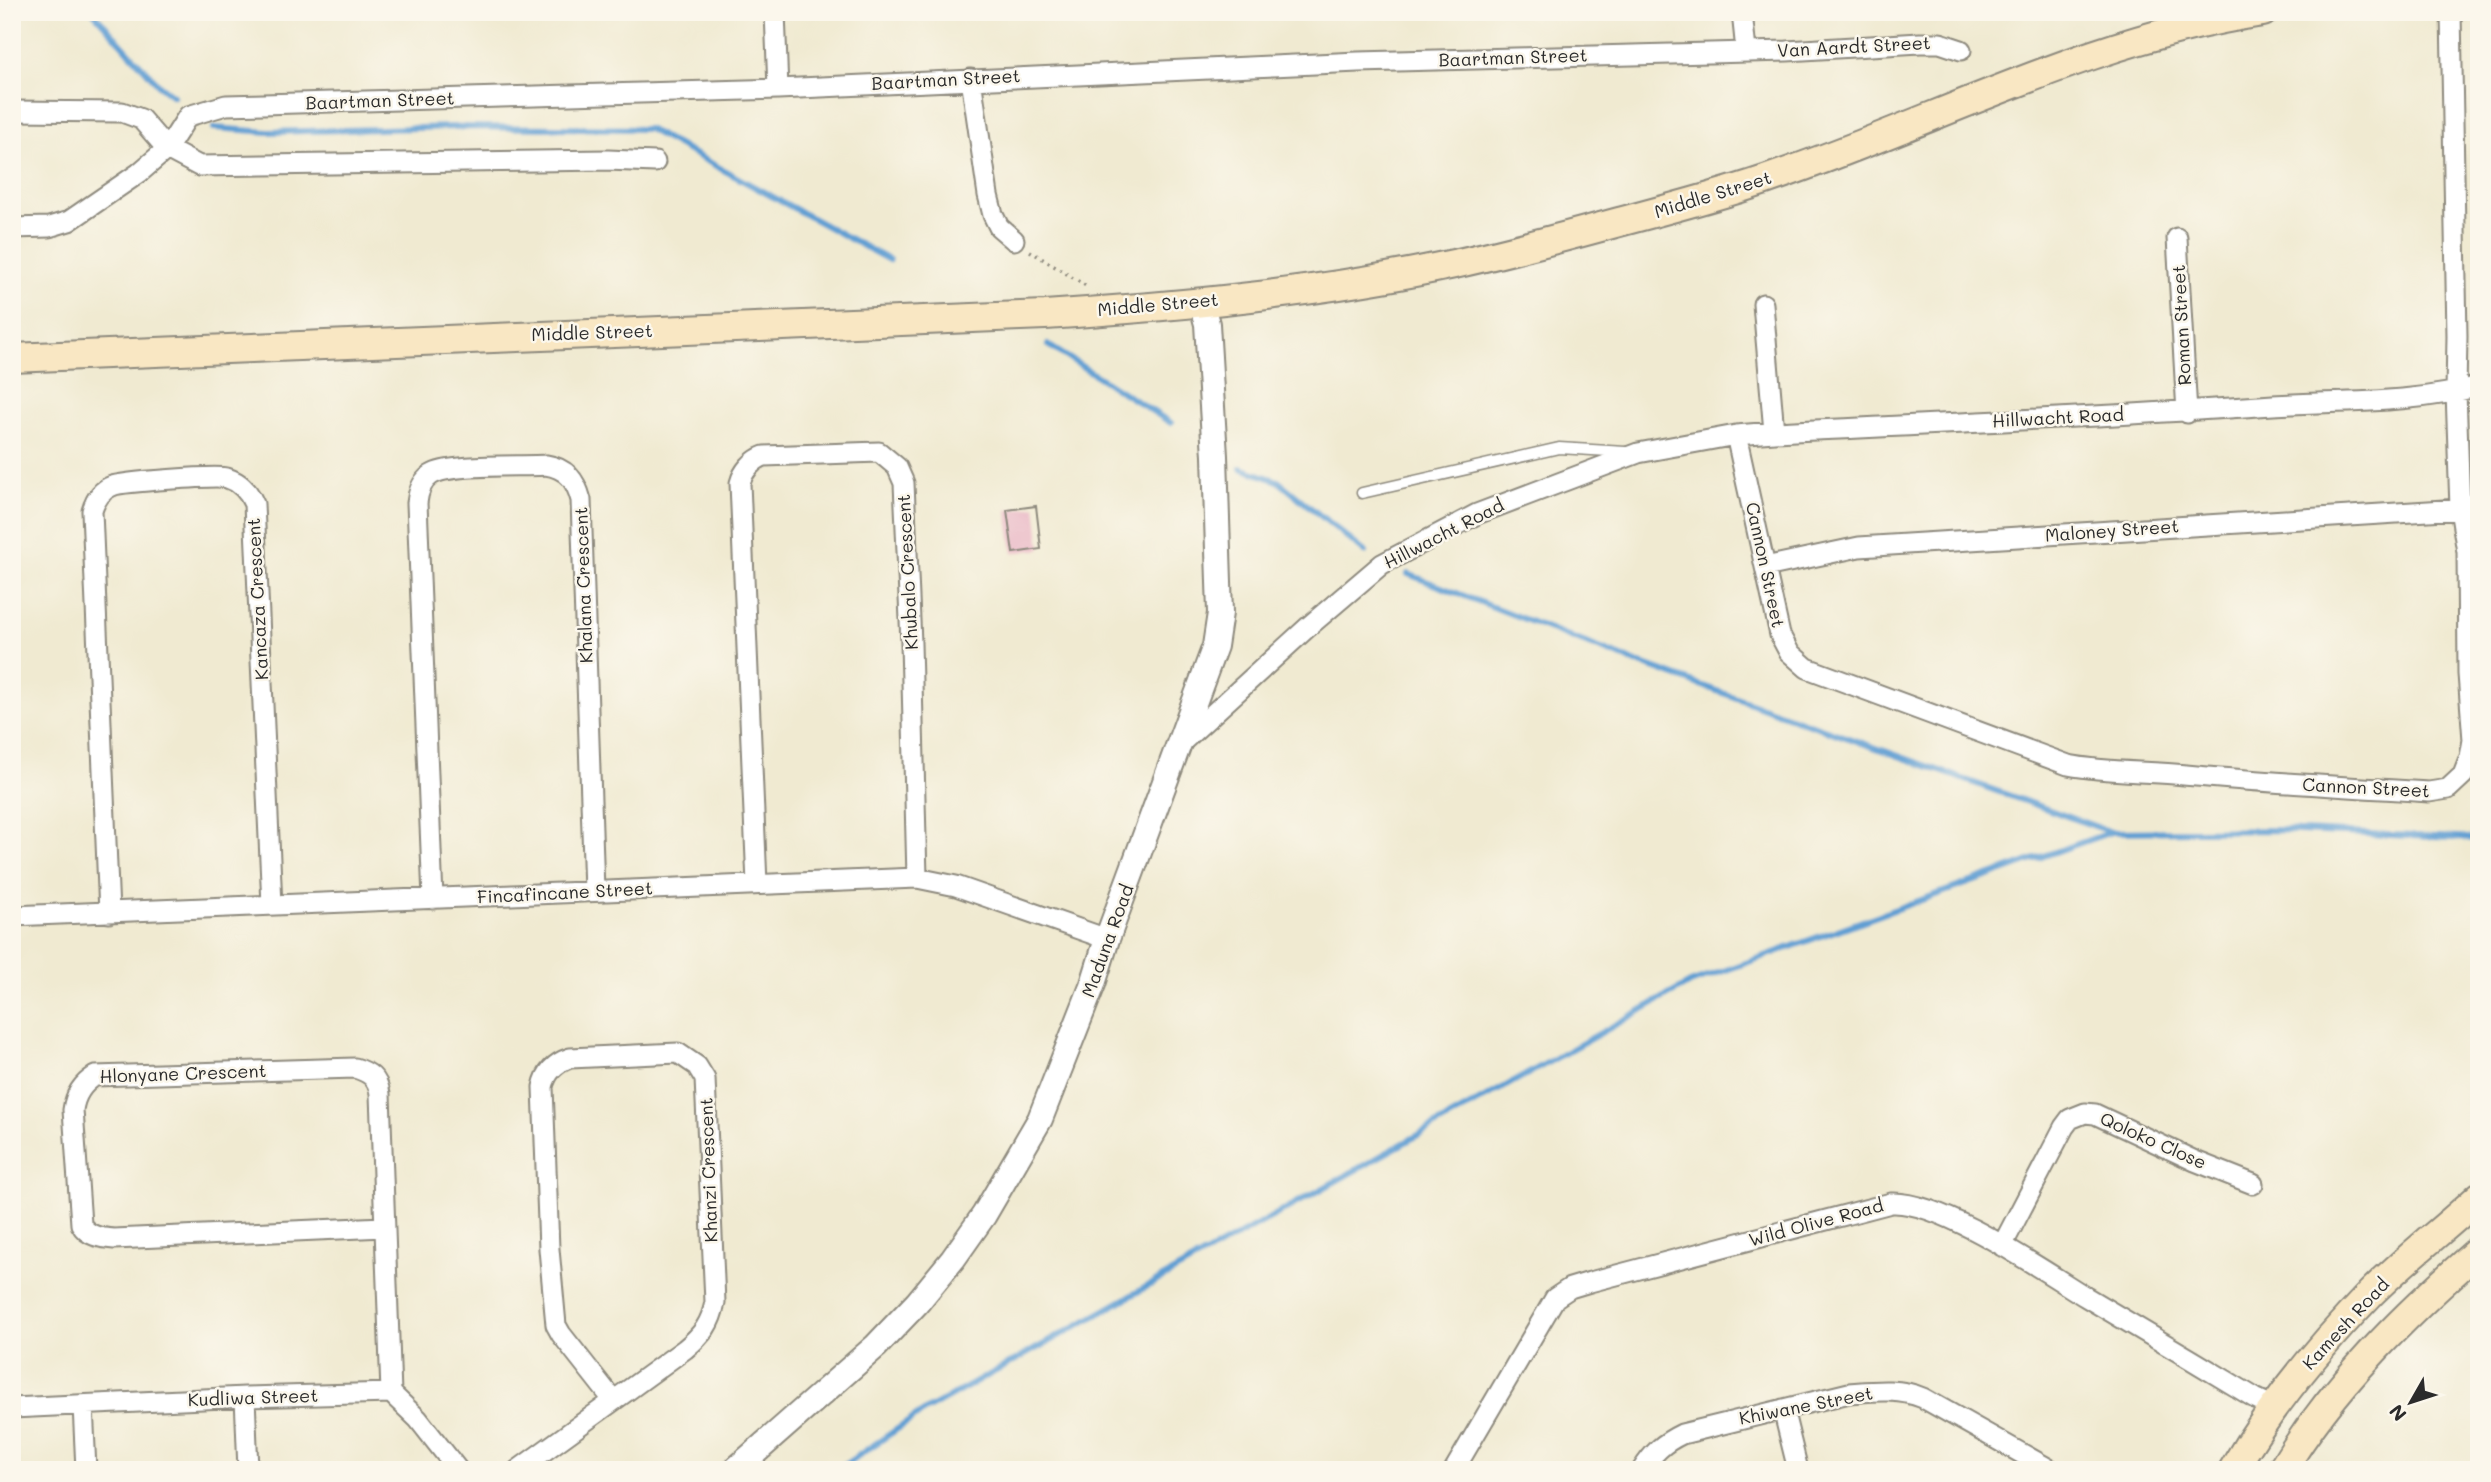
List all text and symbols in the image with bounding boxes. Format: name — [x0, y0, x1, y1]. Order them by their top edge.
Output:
street label: Van Aardt Street — [1777, 30, 1931, 62]
street label: Baartman Street — [1438, 42, 1588, 72]
street label: Baartman Street — [871, 63, 1021, 95]
street label: Baartman Street — [305, 85, 455, 115]
street label: Middle Street — [1651, 165, 1774, 223]
street label: Roman Street — [2166, 264, 2196, 386]
street label: Middle Street — [1096, 287, 1219, 321]
street label: Middle Street — [531, 318, 653, 346]
street label: Hillwacht Road — [1991, 402, 2124, 432]
street label: Hillwacht Road — [1379, 492, 1508, 574]
street label: Khubalo Crescent — [891, 494, 923, 651]
street label: Cannon Street — [1741, 500, 1791, 630]
street label: Khalana Crescent — [568, 506, 598, 664]
street label: Maloney Street — [2044, 513, 2180, 547]
street label: Kancaza Crescent — [241, 517, 273, 681]
street label: Cannon Street — [2302, 772, 2430, 802]
street label: Fincafincane Street — [477, 875, 653, 909]
street label: Maduna Road — [1076, 881, 1139, 1000]
street label: Hlonyane Crescent — [99, 1058, 267, 1088]
street label: Khanzi Crescent — [693, 1097, 723, 1243]
street label: Qoloko Close — [2097, 1106, 2210, 1174]
street label: Wild Olive Road — [1746, 1193, 1886, 1252]
street label: Kamesh Road — [2297, 1272, 2394, 1374]
north arrow — [2376, 1366, 2446, 1436]
street label: Khiwane Street — [1737, 1380, 1875, 1430]
street label: Kudliwa Street — [187, 1383, 319, 1411]
text: N — [2383, 1400, 2412, 1426]

